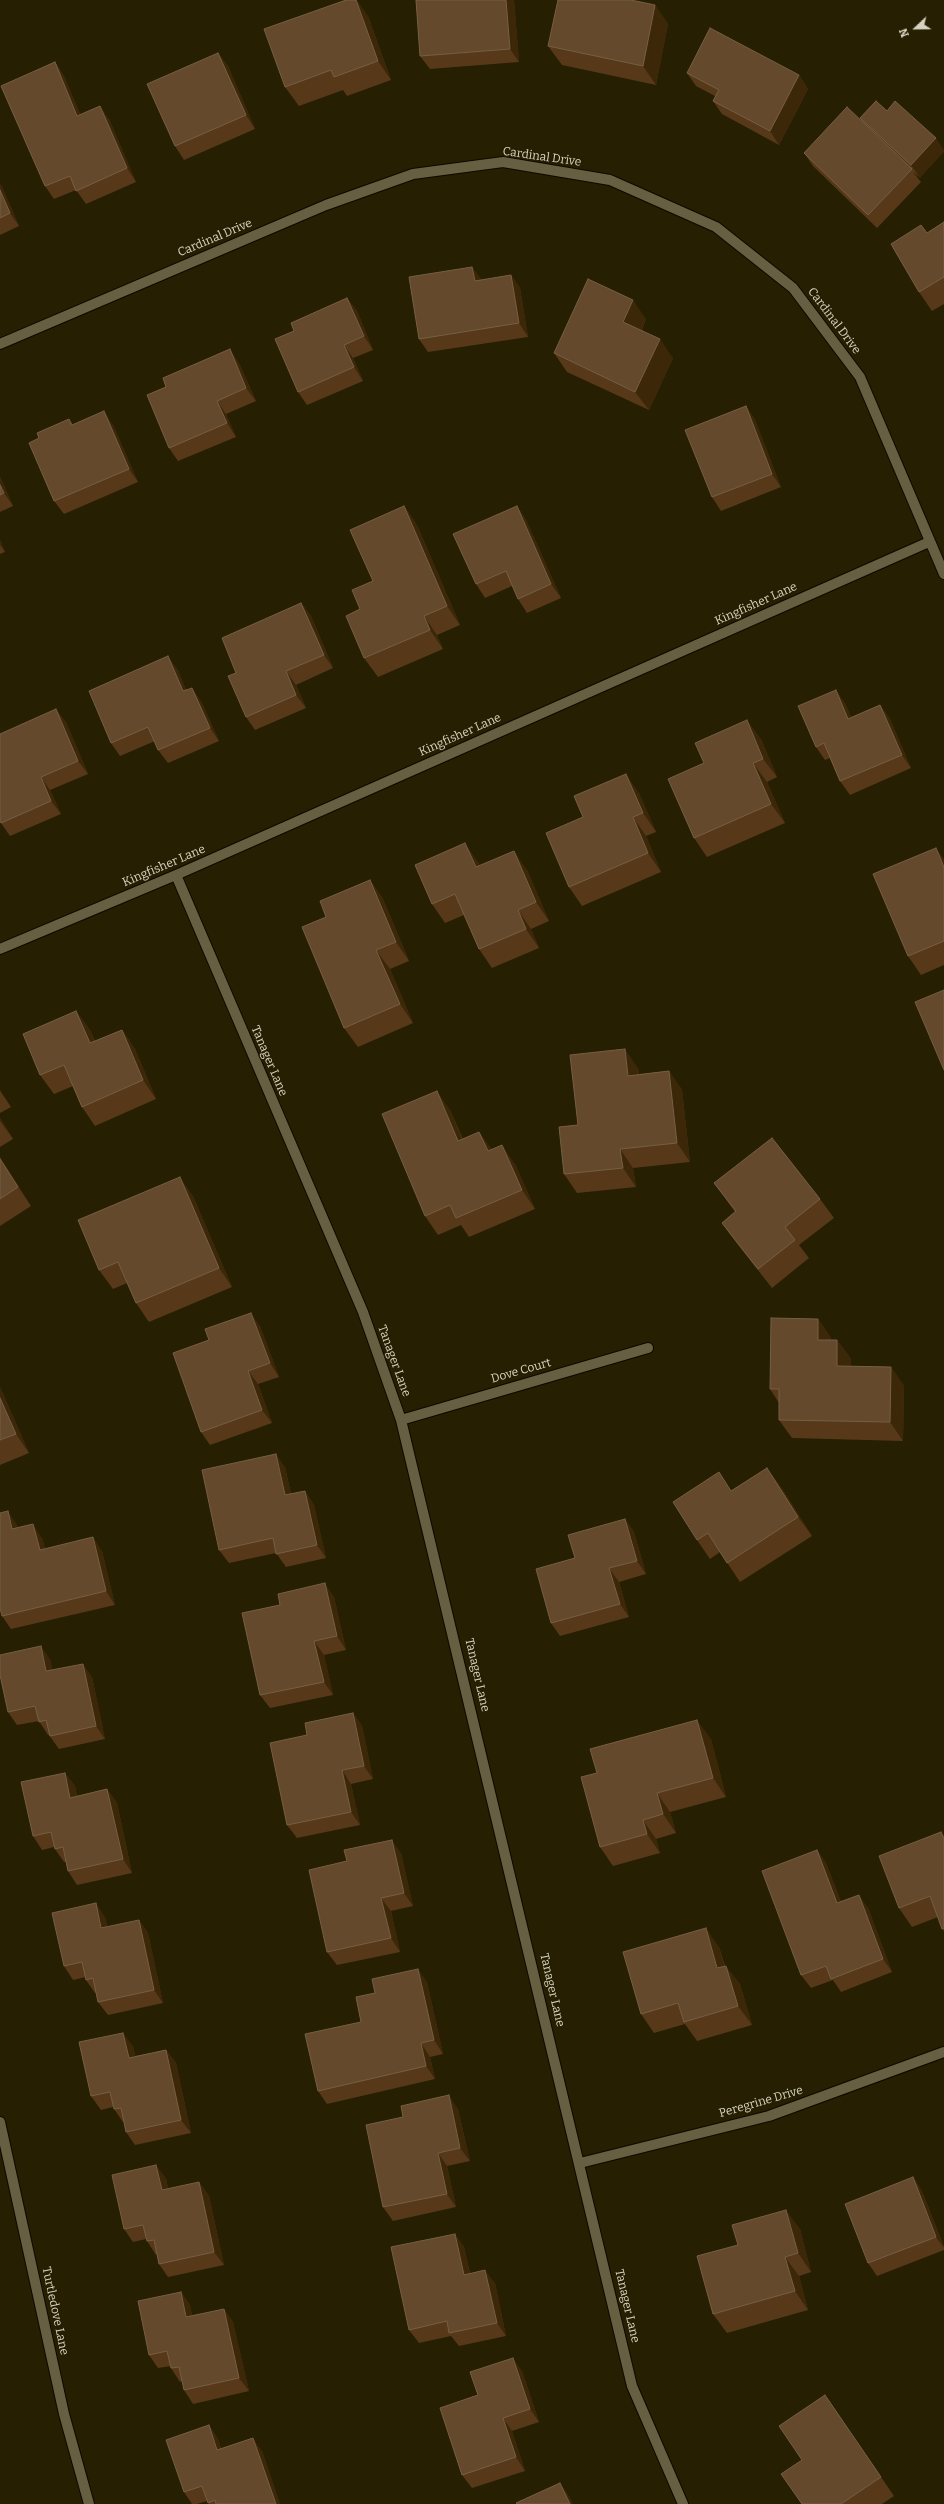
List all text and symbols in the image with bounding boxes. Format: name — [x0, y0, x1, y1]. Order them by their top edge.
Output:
north arrow — [896, 8, 936, 48]
text: N — [897, 26, 912, 39]
street label: Cardinal Drive — [502, 144, 582, 170]
street label: Cardinal Drive — [176, 216, 254, 260]
street label: Cardinal Drive — [804, 285, 864, 357]
street label: Kingfisher Lane — [713, 579, 799, 629]
street label: Kingfisher Lane — [417, 710, 503, 760]
street label: Kingfisher Lane — [120, 842, 208, 890]
street label: Tanager Lane — [248, 1024, 290, 1098]
street label: Tanager Lane — [374, 1323, 414, 1399]
street label: Dove Court — [489, 1356, 553, 1386]
street label: Tanager Lane — [462, 1637, 492, 1713]
street label: Tanager Lane — [537, 1952, 567, 2028]
street label: Peregrine Drive — [717, 2083, 805, 2121]
street label: Turtledove Lane — [39, 2266, 71, 2356]
street label: Tanager Lane — [612, 2268, 642, 2344]

